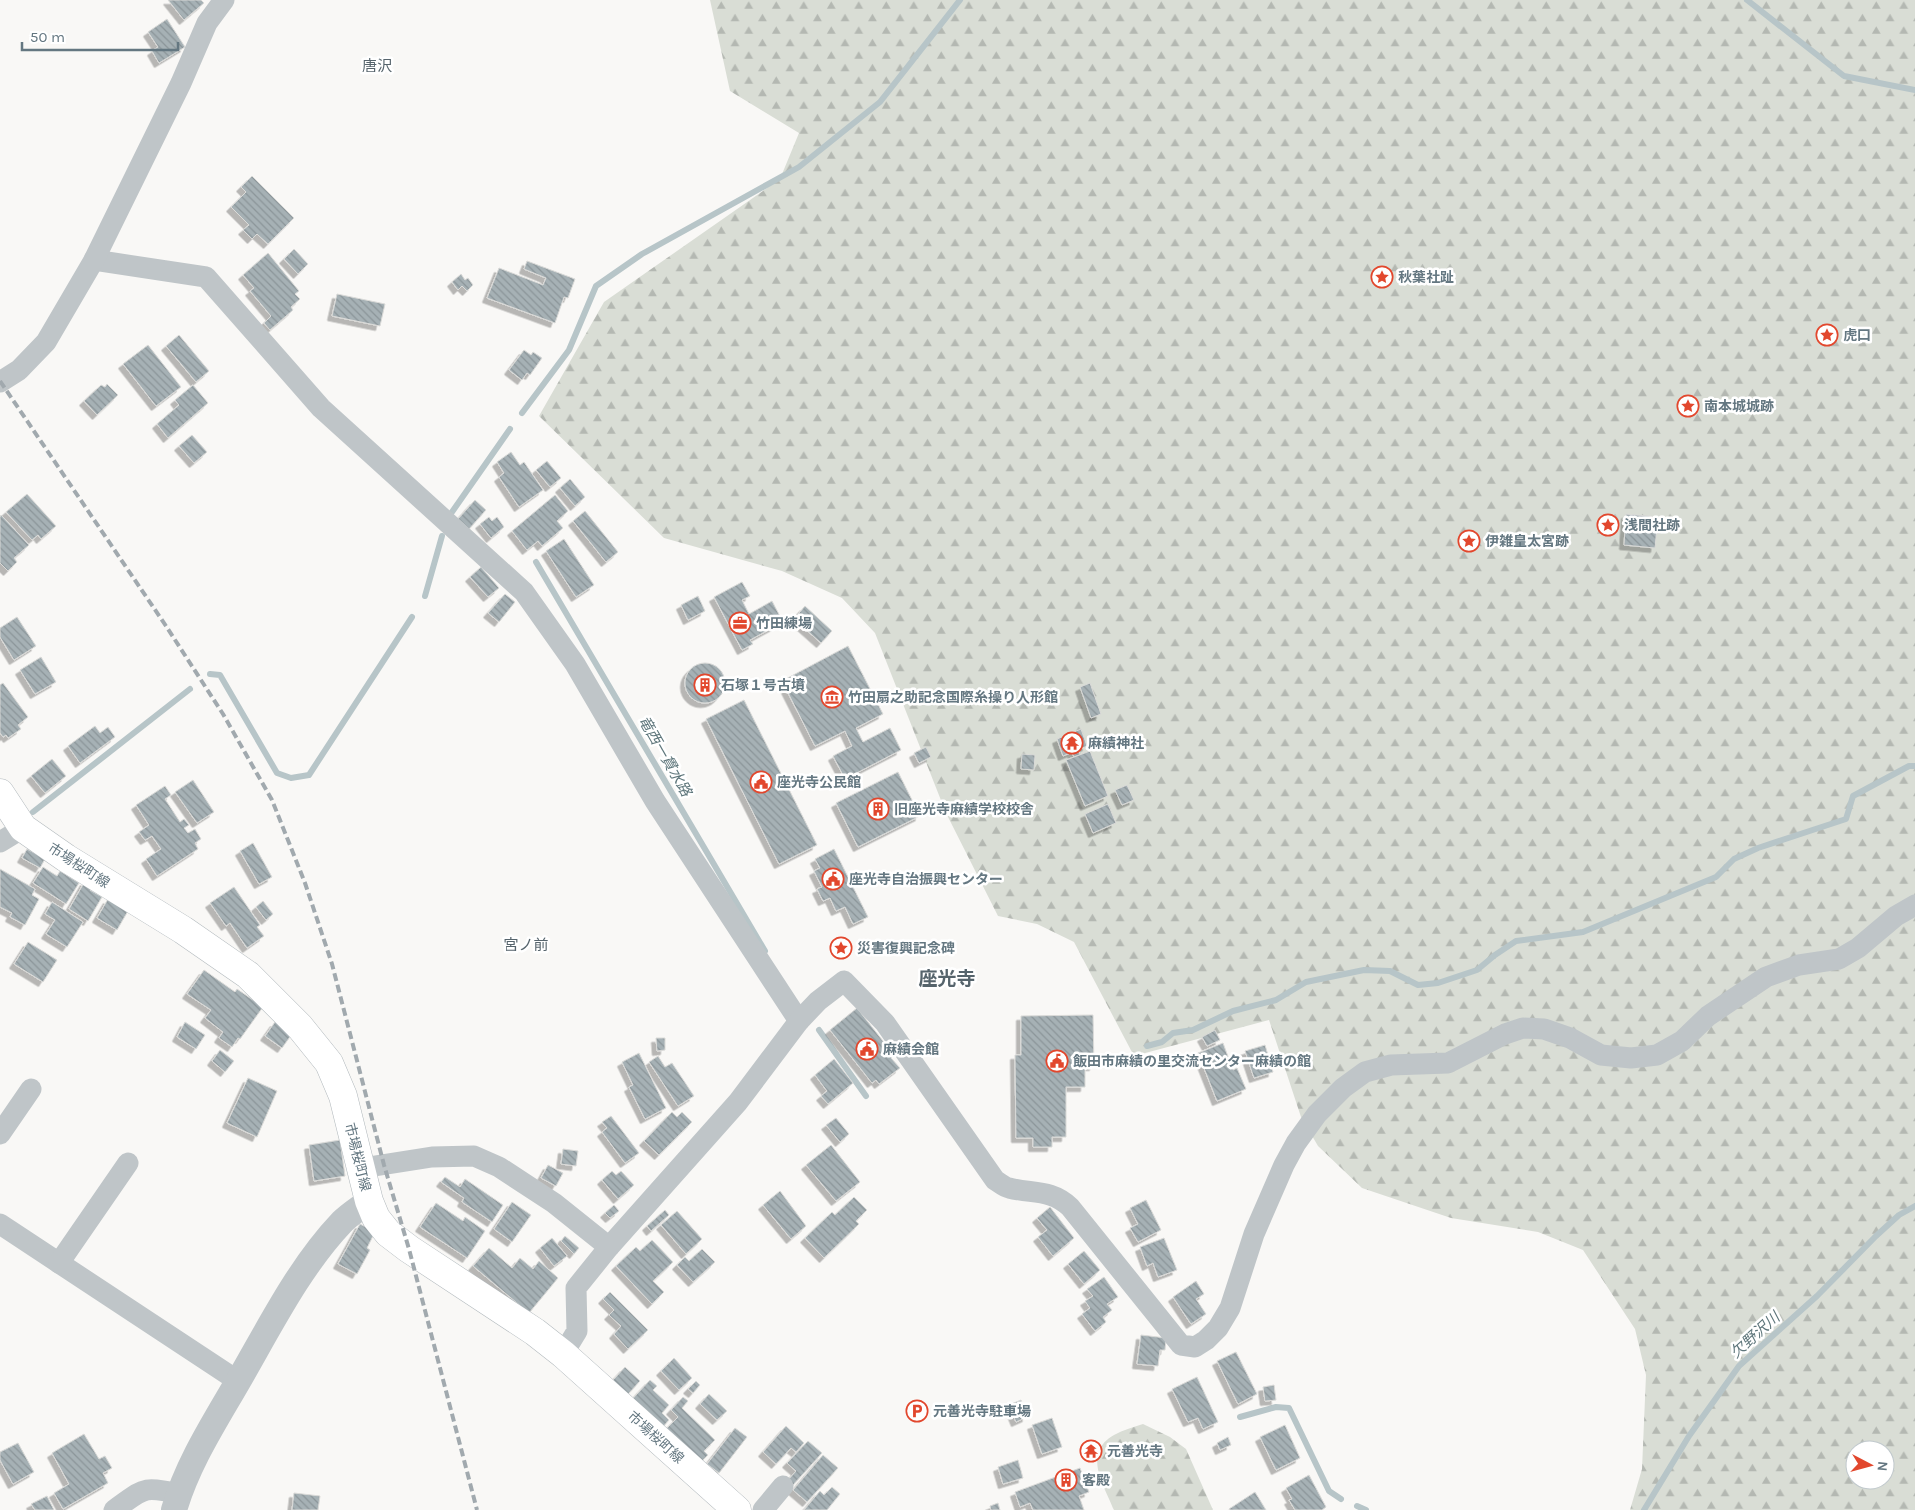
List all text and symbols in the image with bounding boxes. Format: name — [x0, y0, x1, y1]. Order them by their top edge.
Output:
scale bar — [22, 20, 179, 52]
text: 50 m — [30, 28, 65, 46]
district label: 唐沢 — [362, 57, 392, 75]
place icon: 秋葉社趾 — [1370, 265, 1394, 289]
place label: 秋葉社趾 — [1398, 269, 1454, 286]
place icon: 虎口 — [1815, 323, 1839, 347]
place label: 虎口 — [1843, 327, 1871, 344]
place icon: 南本城城跡 — [1676, 394, 1700, 418]
place label: 南本城城跡 — [1704, 398, 1774, 415]
place icon: 浅間社跡 — [1596, 513, 1620, 537]
place label: 浅間社跡 — [1624, 517, 1680, 534]
place icon: 伊雑皇太宮跡 — [1457, 529, 1481, 553]
place label: 伊雑皇太宮跡 — [1485, 533, 1569, 550]
office icon: 竹田練場 — [728, 611, 752, 635]
place label: 竹田練場 — [756, 615, 812, 632]
building icon: 石塚１号古墳 — [693, 673, 717, 697]
place label: 石塚１号古墳 — [721, 677, 805, 694]
museum icon: 竹田扇之助記念国際糸操り人形館 — [820, 685, 844, 709]
place label: 竹田扇之助記念国際糸操り人形館 — [848, 689, 1058, 706]
water label: 竜西一貫水路 — [635, 713, 696, 801]
temple icon: 麻績神社 — [1060, 731, 1084, 755]
place label: 麻績神社 — [1088, 735, 1144, 752]
public building icon: 座光寺公民館 — [749, 770, 773, 794]
place label: 座光寺公民館 — [777, 774, 861, 791]
building icon: 旧座光寺麻績学校校舎 — [866, 797, 890, 821]
place label: 旧座光寺麻績学校校舎 — [894, 801, 1034, 818]
street label: 市場桜町線 — [45, 839, 113, 892]
public building icon: 座光寺自治振興センター — [821, 867, 845, 891]
place label: 座光寺自治振興センター — [849, 871, 1003, 888]
district label: 宮ノ前 — [503, 936, 549, 954]
place icon: 災害復興記念碑 — [829, 936, 853, 960]
place label: 災害復興記念碑 — [857, 940, 955, 957]
district label: 座光寺 — [918, 968, 976, 990]
public building icon: 麻績会館 — [855, 1037, 879, 1061]
place label: 麻績会館 — [883, 1041, 939, 1058]
public building icon: 飯田市麻績の里交流センター麻績の館 — [1045, 1049, 1069, 1073]
place label: 飯田市麻績の里交流センター麻績の館 — [1073, 1053, 1311, 1070]
street label: 市場桜町線 — [341, 1121, 374, 1193]
water label: 欠野沢川 — [1727, 1307, 1785, 1362]
parking icon: 元善光寺駐車場 — [905, 1399, 929, 1423]
place label: 元善光寺駐車場 — [933, 1403, 1031, 1420]
street label: 市場桜町線 — [624, 1408, 687, 1467]
temple icon: 元善光寺 — [1079, 1439, 1103, 1463]
north arrow — [1845, 1440, 1895, 1490]
place label: 元善光寺 — [1107, 1443, 1163, 1460]
text: N — [1873, 1460, 1891, 1472]
building icon: 客殿 — [1054, 1468, 1078, 1492]
place label: 客殿 — [1082, 1472, 1110, 1489]

